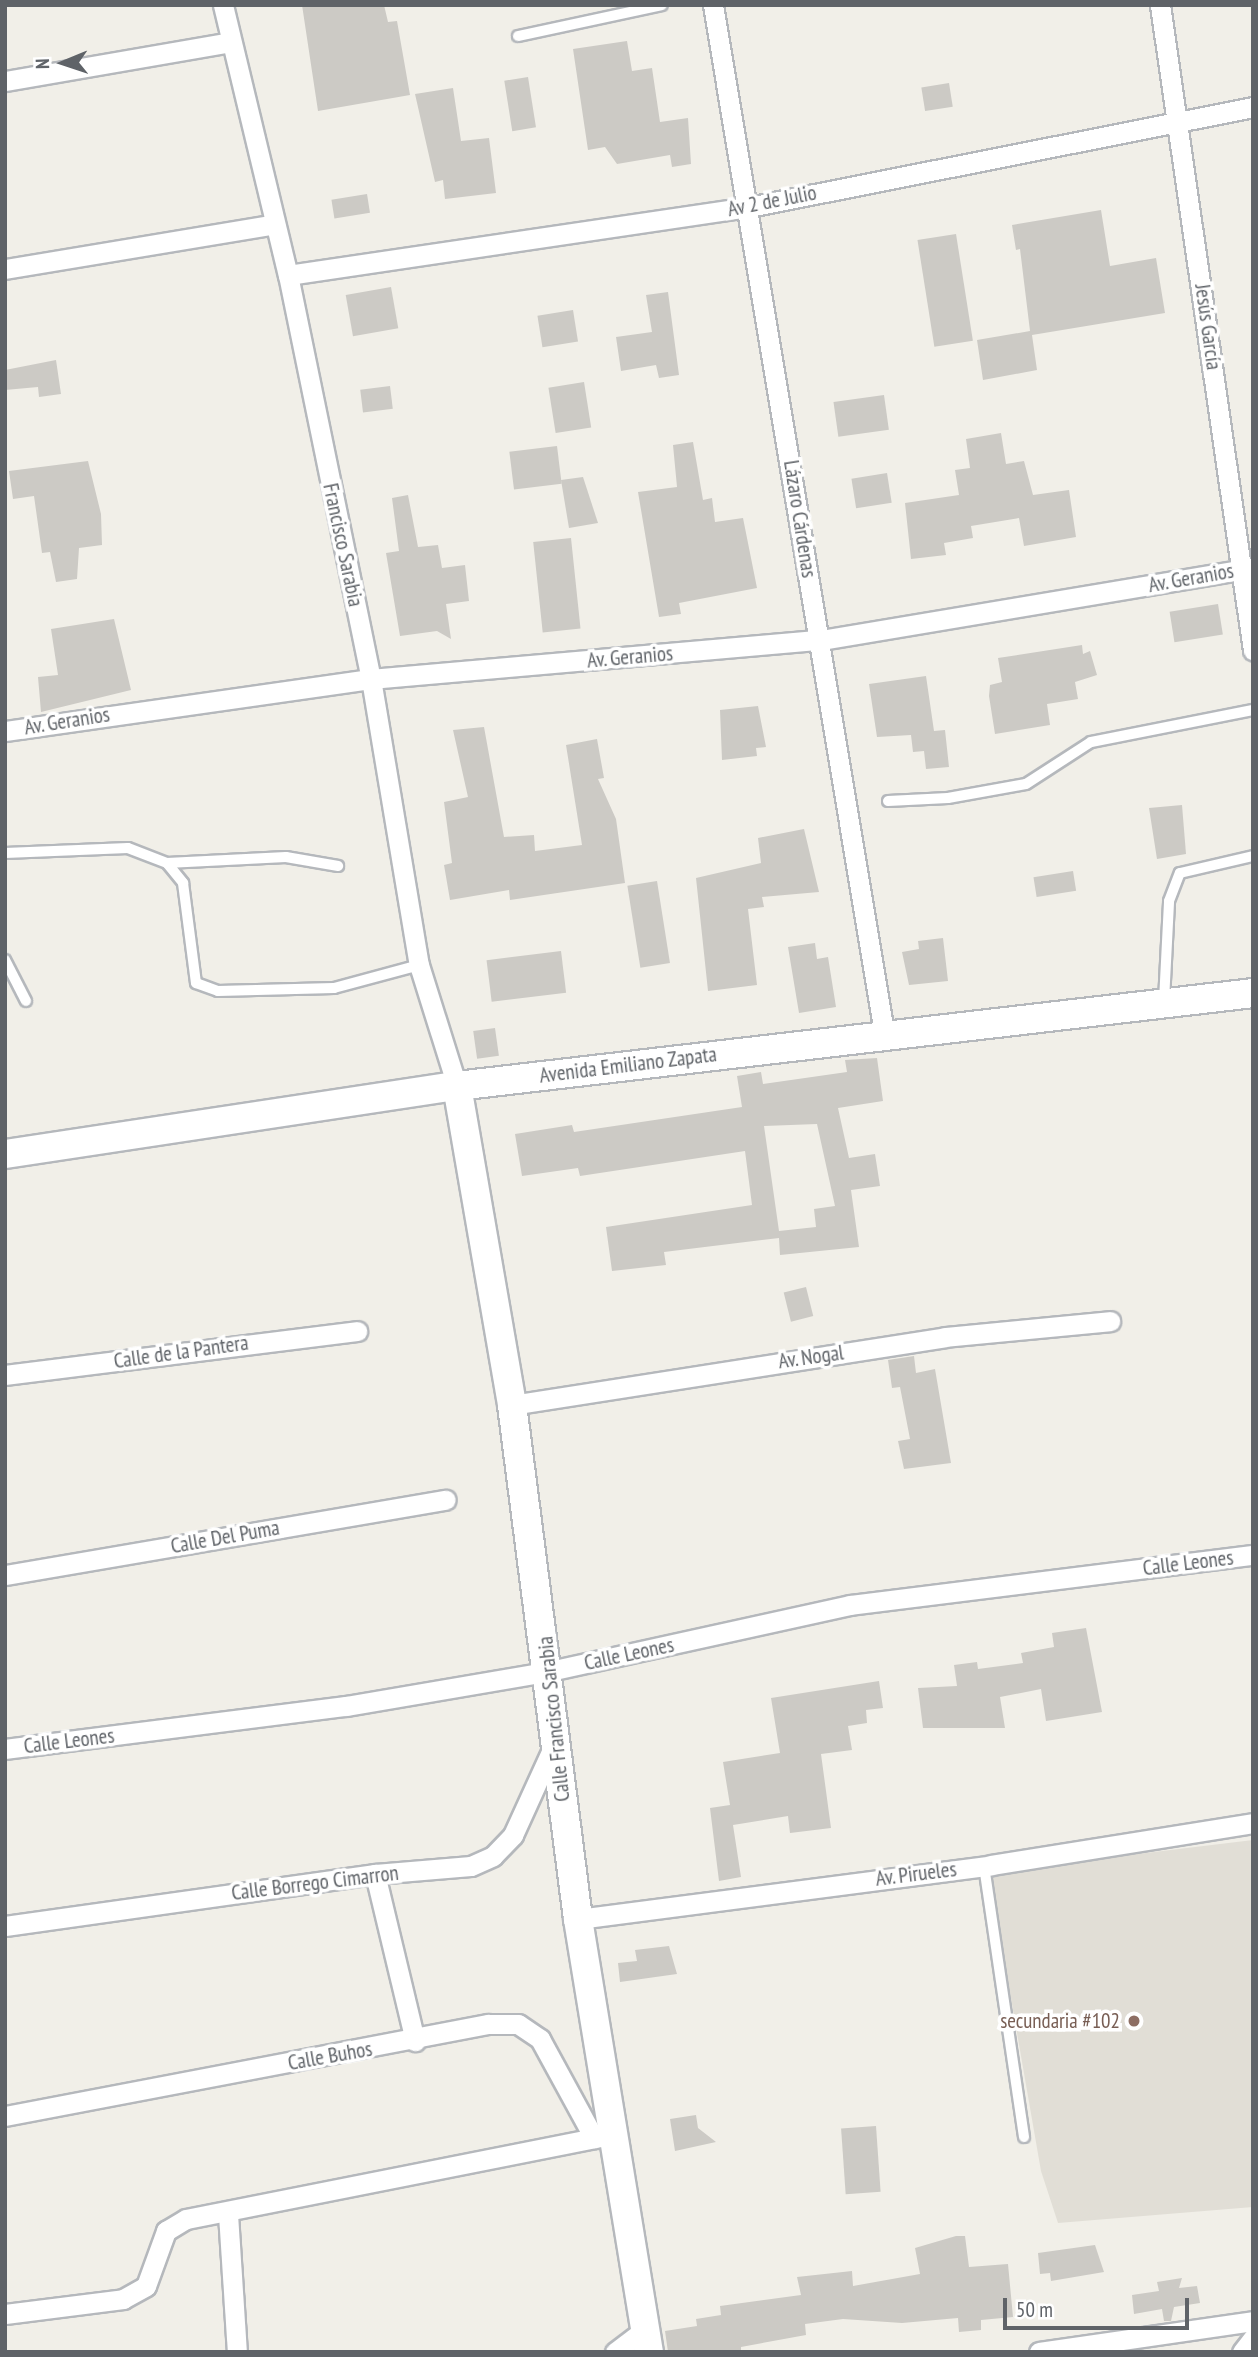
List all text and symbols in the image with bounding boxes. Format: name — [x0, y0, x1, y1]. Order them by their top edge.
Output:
north arrow — [28, 28, 98, 98]
text: N — [30, 58, 54, 69]
street label: Av 2 de Julio — [725, 180, 819, 222]
street label: Jesús García — [1190, 282, 1226, 372]
street label: Lázaro Cárdenas — [778, 458, 822, 580]
street label: Francisco Sarabia — [318, 481, 368, 609]
street label: Av. Geranios — [1146, 558, 1236, 598]
street label: Av. Geranios — [585, 641, 675, 673]
street label: Av. Geranios — [22, 702, 112, 740]
street label: Avenida Emiliano Zapata — [538, 1042, 718, 1088]
street label: Calle de la Pantera — [112, 1330, 250, 1374]
street label: Av. Nogal — [776, 1340, 846, 1374]
street label: Calle Del Puma — [169, 1515, 281, 1559]
street label: Calle Leones — [1141, 1545, 1235, 1581]
street label: Calle Leones — [582, 1632, 676, 1676]
street label: Calle Francisco Sarabia — [533, 1635, 575, 1803]
street label: Calle Leones — [22, 1723, 116, 1759]
street label: Av. Pirueles — [873, 1856, 959, 1892]
street label: Calle Borrego Cimarron — [230, 1860, 400, 1906]
place label: secundaria #102 — [1000, 2008, 1120, 2034]
marker: secundaria #102 — [1126, 2013, 1142, 2029]
street label: Calle Buhos — [286, 2036, 374, 2076]
scale bar — [1006, 2284, 1192, 2328]
text: 50 m — [1016, 2296, 1053, 2323]

